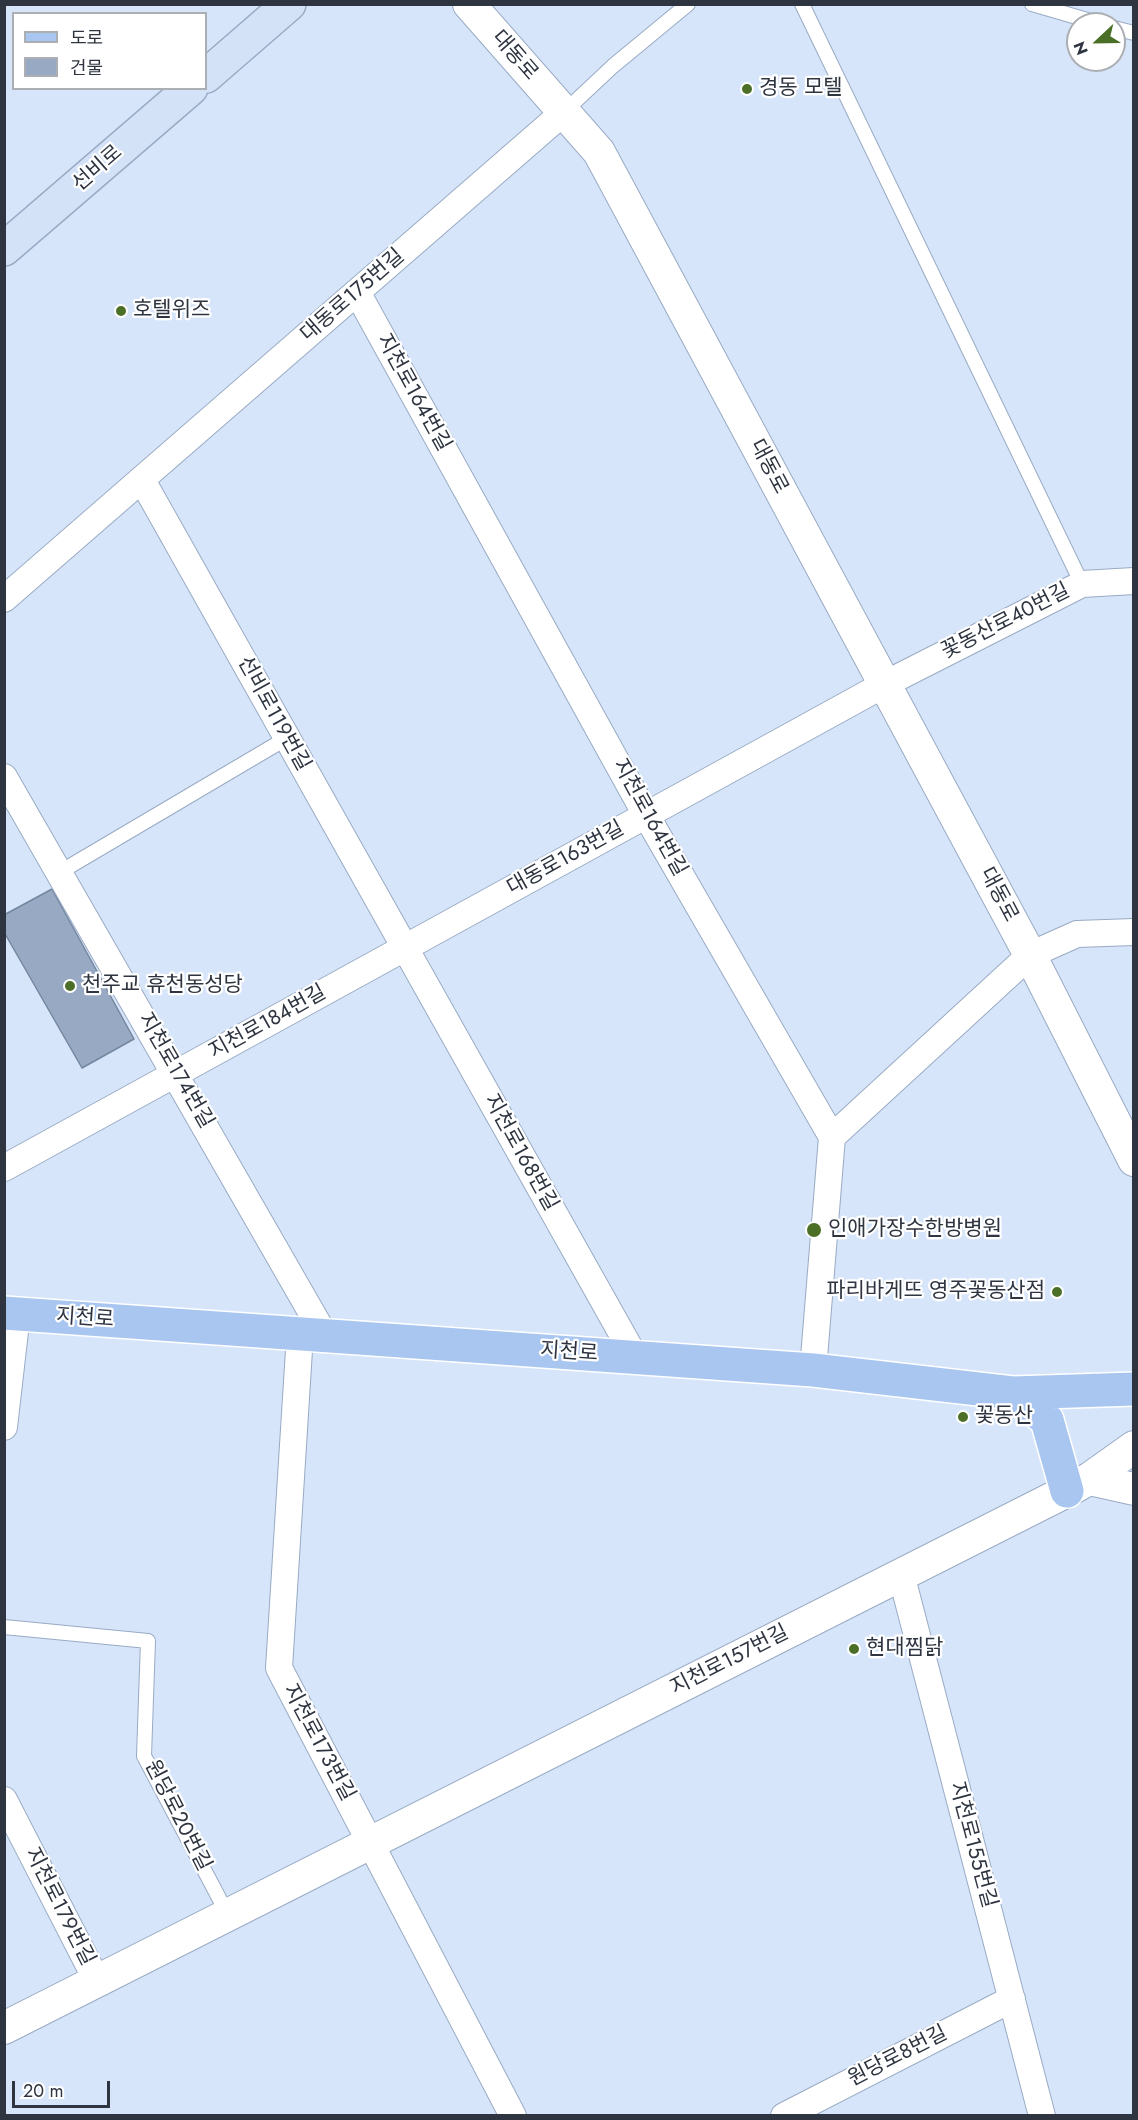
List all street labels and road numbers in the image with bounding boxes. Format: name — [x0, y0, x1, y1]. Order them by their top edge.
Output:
street label: 대동로 — [485, 26, 543, 86]
street label: 선비로 — [68, 140, 128, 198]
street label: 대동로175번길 — [296, 244, 410, 348]
street label: 지천로164번길 — [370, 330, 456, 456]
street label: 대동로 — [743, 435, 793, 499]
street label: 꽃동산로40번길 — [938, 579, 1074, 665]
street label: 선비로119번길 — [231, 652, 315, 776]
street label: 지천로164번길 — [606, 755, 692, 881]
street label: 대동로163번길 — [503, 817, 629, 901]
street label: 대동로 — [973, 863, 1023, 927]
street label: 지천로184번길 — [205, 981, 331, 1065]
street label: 지천로174번길 — [132, 1009, 218, 1133]
street label: 지천로168번길 — [478, 1090, 562, 1216]
street label: 지천로 — [55, 1304, 115, 1334]
street label: 지천로 — [539, 1338, 599, 1368]
street label: 지천로157번길 — [667, 1621, 793, 1701]
street label: 지천로173번길 — [277, 1680, 359, 1806]
street label: 원당로20번길 — [138, 1756, 216, 1876]
street label: 지천로155번길 — [943, 1779, 1001, 1911]
street label: 지천로179번길 — [18, 1844, 100, 1970]
street label: 원당로8번길 — [844, 2021, 952, 2093]

